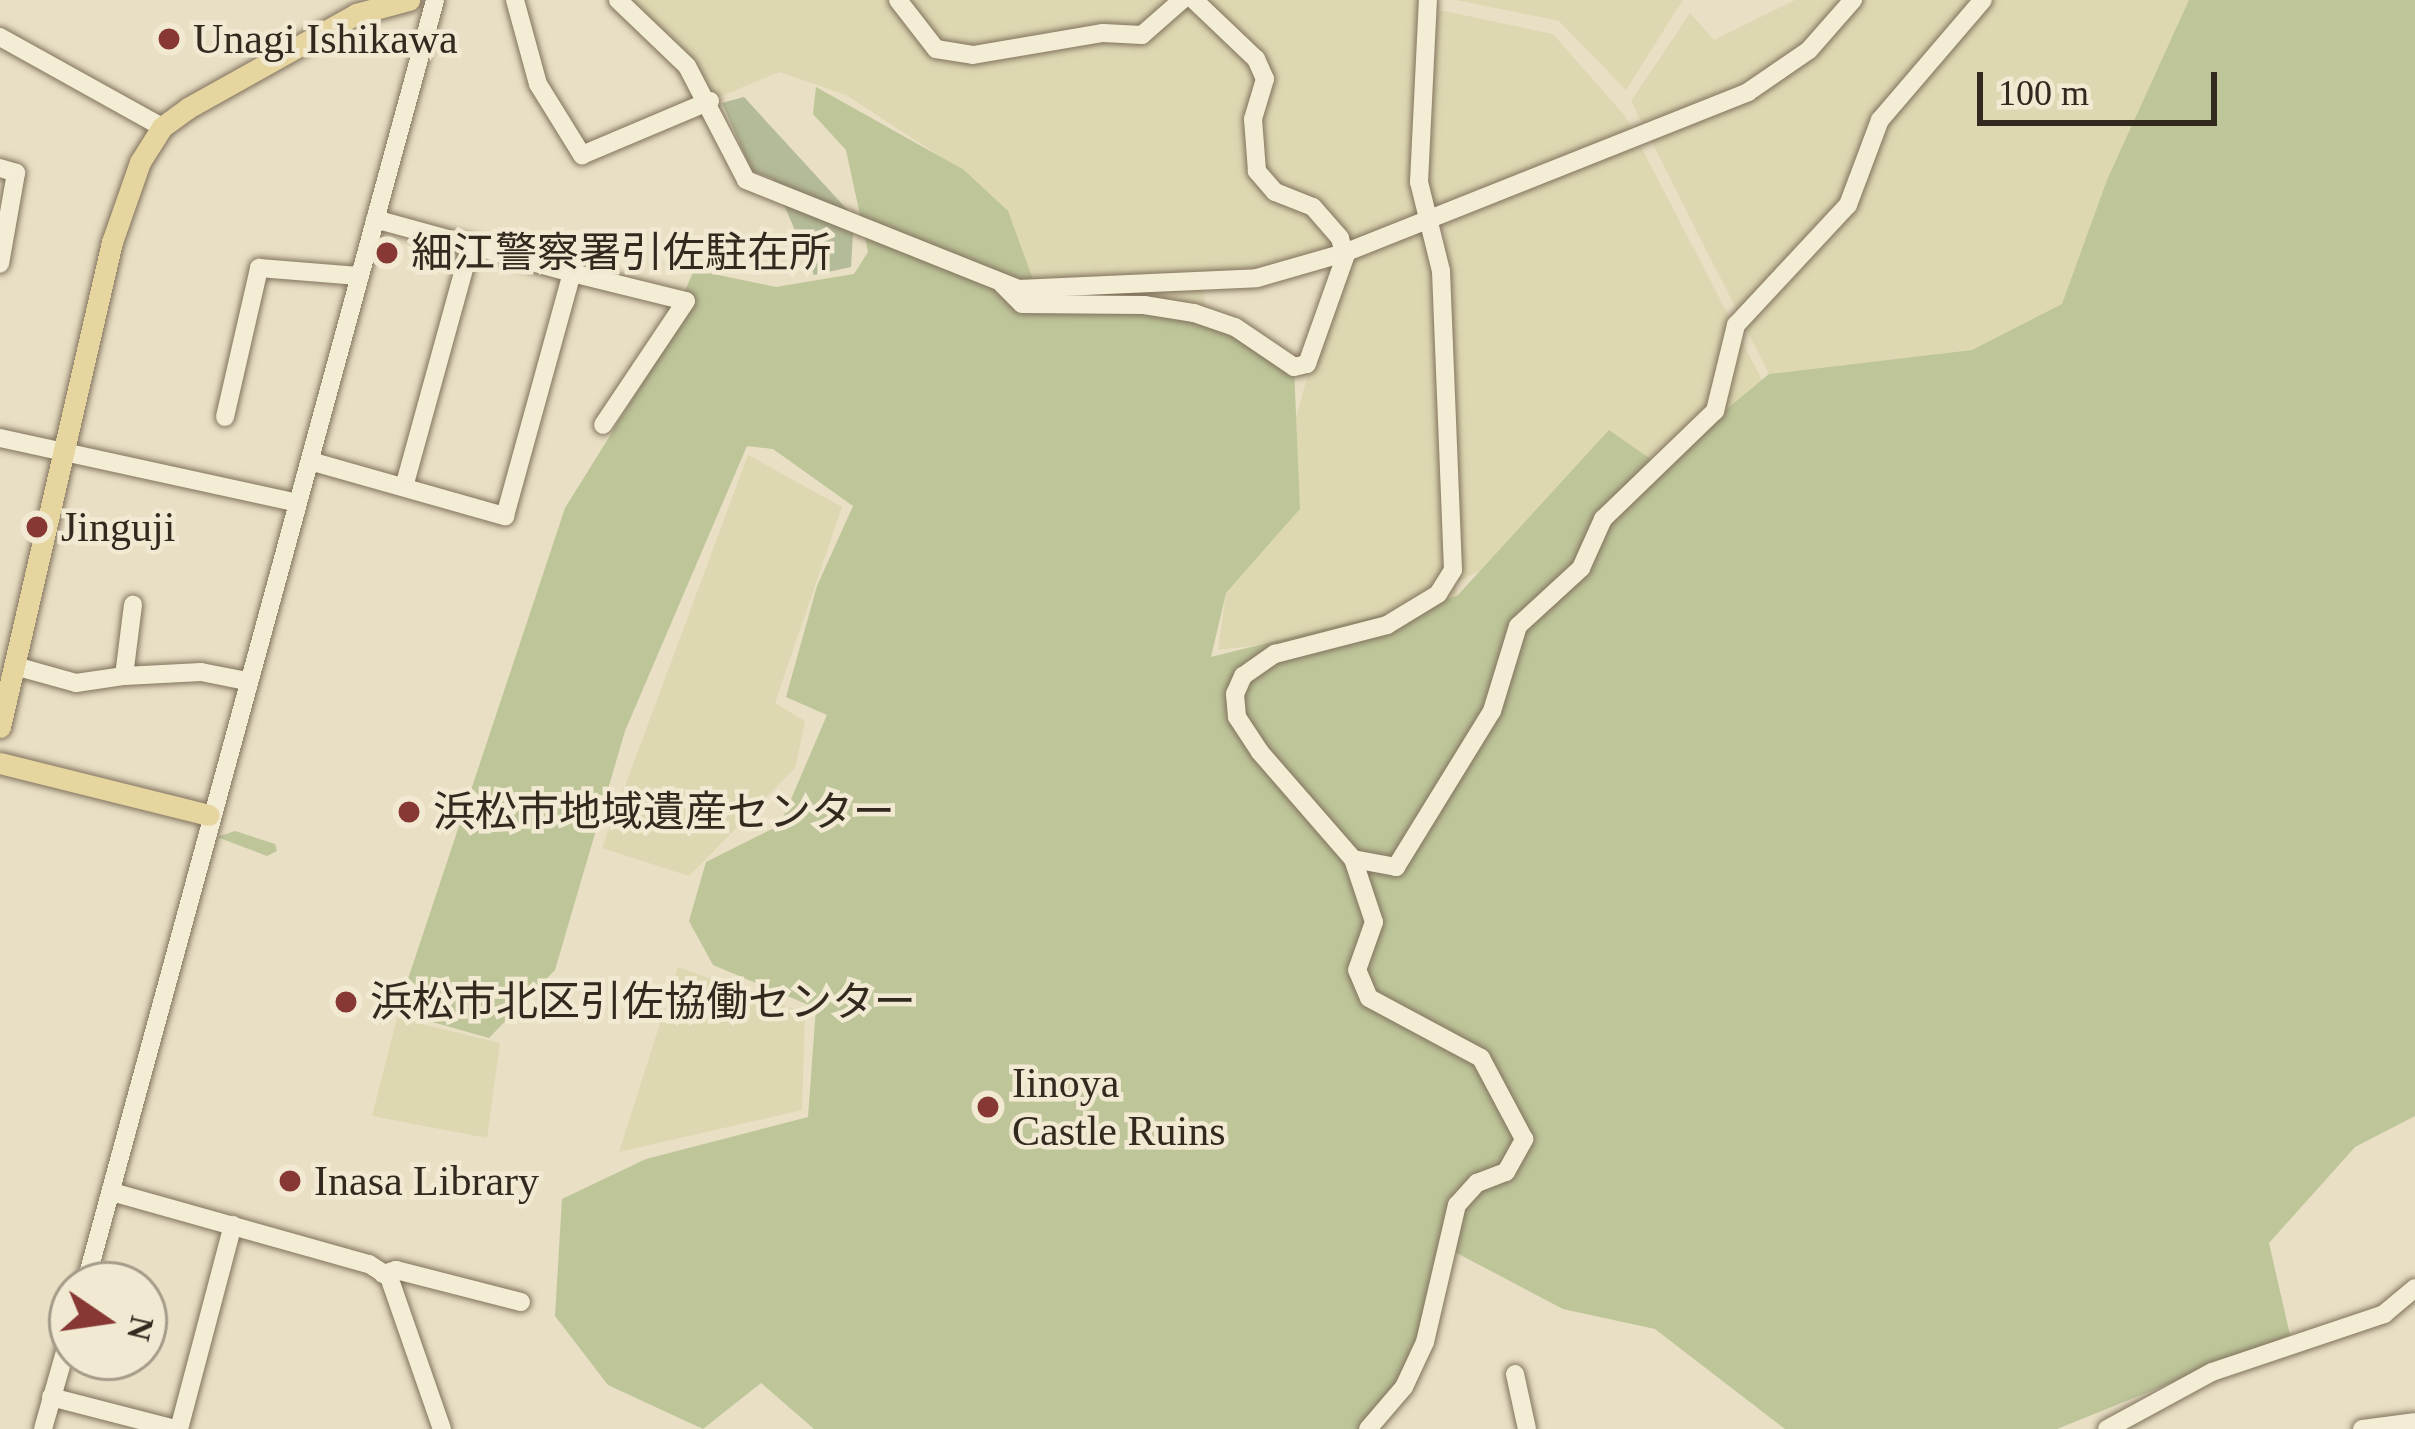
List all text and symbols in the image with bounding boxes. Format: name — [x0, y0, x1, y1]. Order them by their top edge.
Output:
place label: Unagi Ishikawa — [193, 14, 458, 64]
marker: Unagi Ishikawa — [156, 26, 182, 52]
scale bar — [1983, 48, 2223, 122]
text: 100 m — [1998, 73, 2089, 113]
place label: 細江警察署引佐駐在所 — [411, 228, 831, 278]
marker: 細江警察署引佐駐在所 — [374, 240, 400, 266]
place label: Jinguji — [61, 502, 175, 552]
marker: Jinguji — [24, 514, 50, 540]
place label: 浜松市地域遺産センター — [433, 787, 895, 837]
marker: 浜松市地域遺産センター — [396, 799, 422, 825]
place label: 浜松市北区引佐協働センター — [370, 977, 916, 1027]
marker: 浜松市北区引佐協働センター — [333, 989, 359, 1015]
place label: Iinoya Castle Ruins — [1012, 1058, 1226, 1156]
marker: Iinoya Castle Ruins — [975, 1094, 1001, 1120]
place label: Inasa Library — [314, 1156, 539, 1206]
marker: Inasa Library — [277, 1168, 303, 1194]
north arrow — [48, 1261, 168, 1381]
text: N — [120, 1313, 160, 1344]

